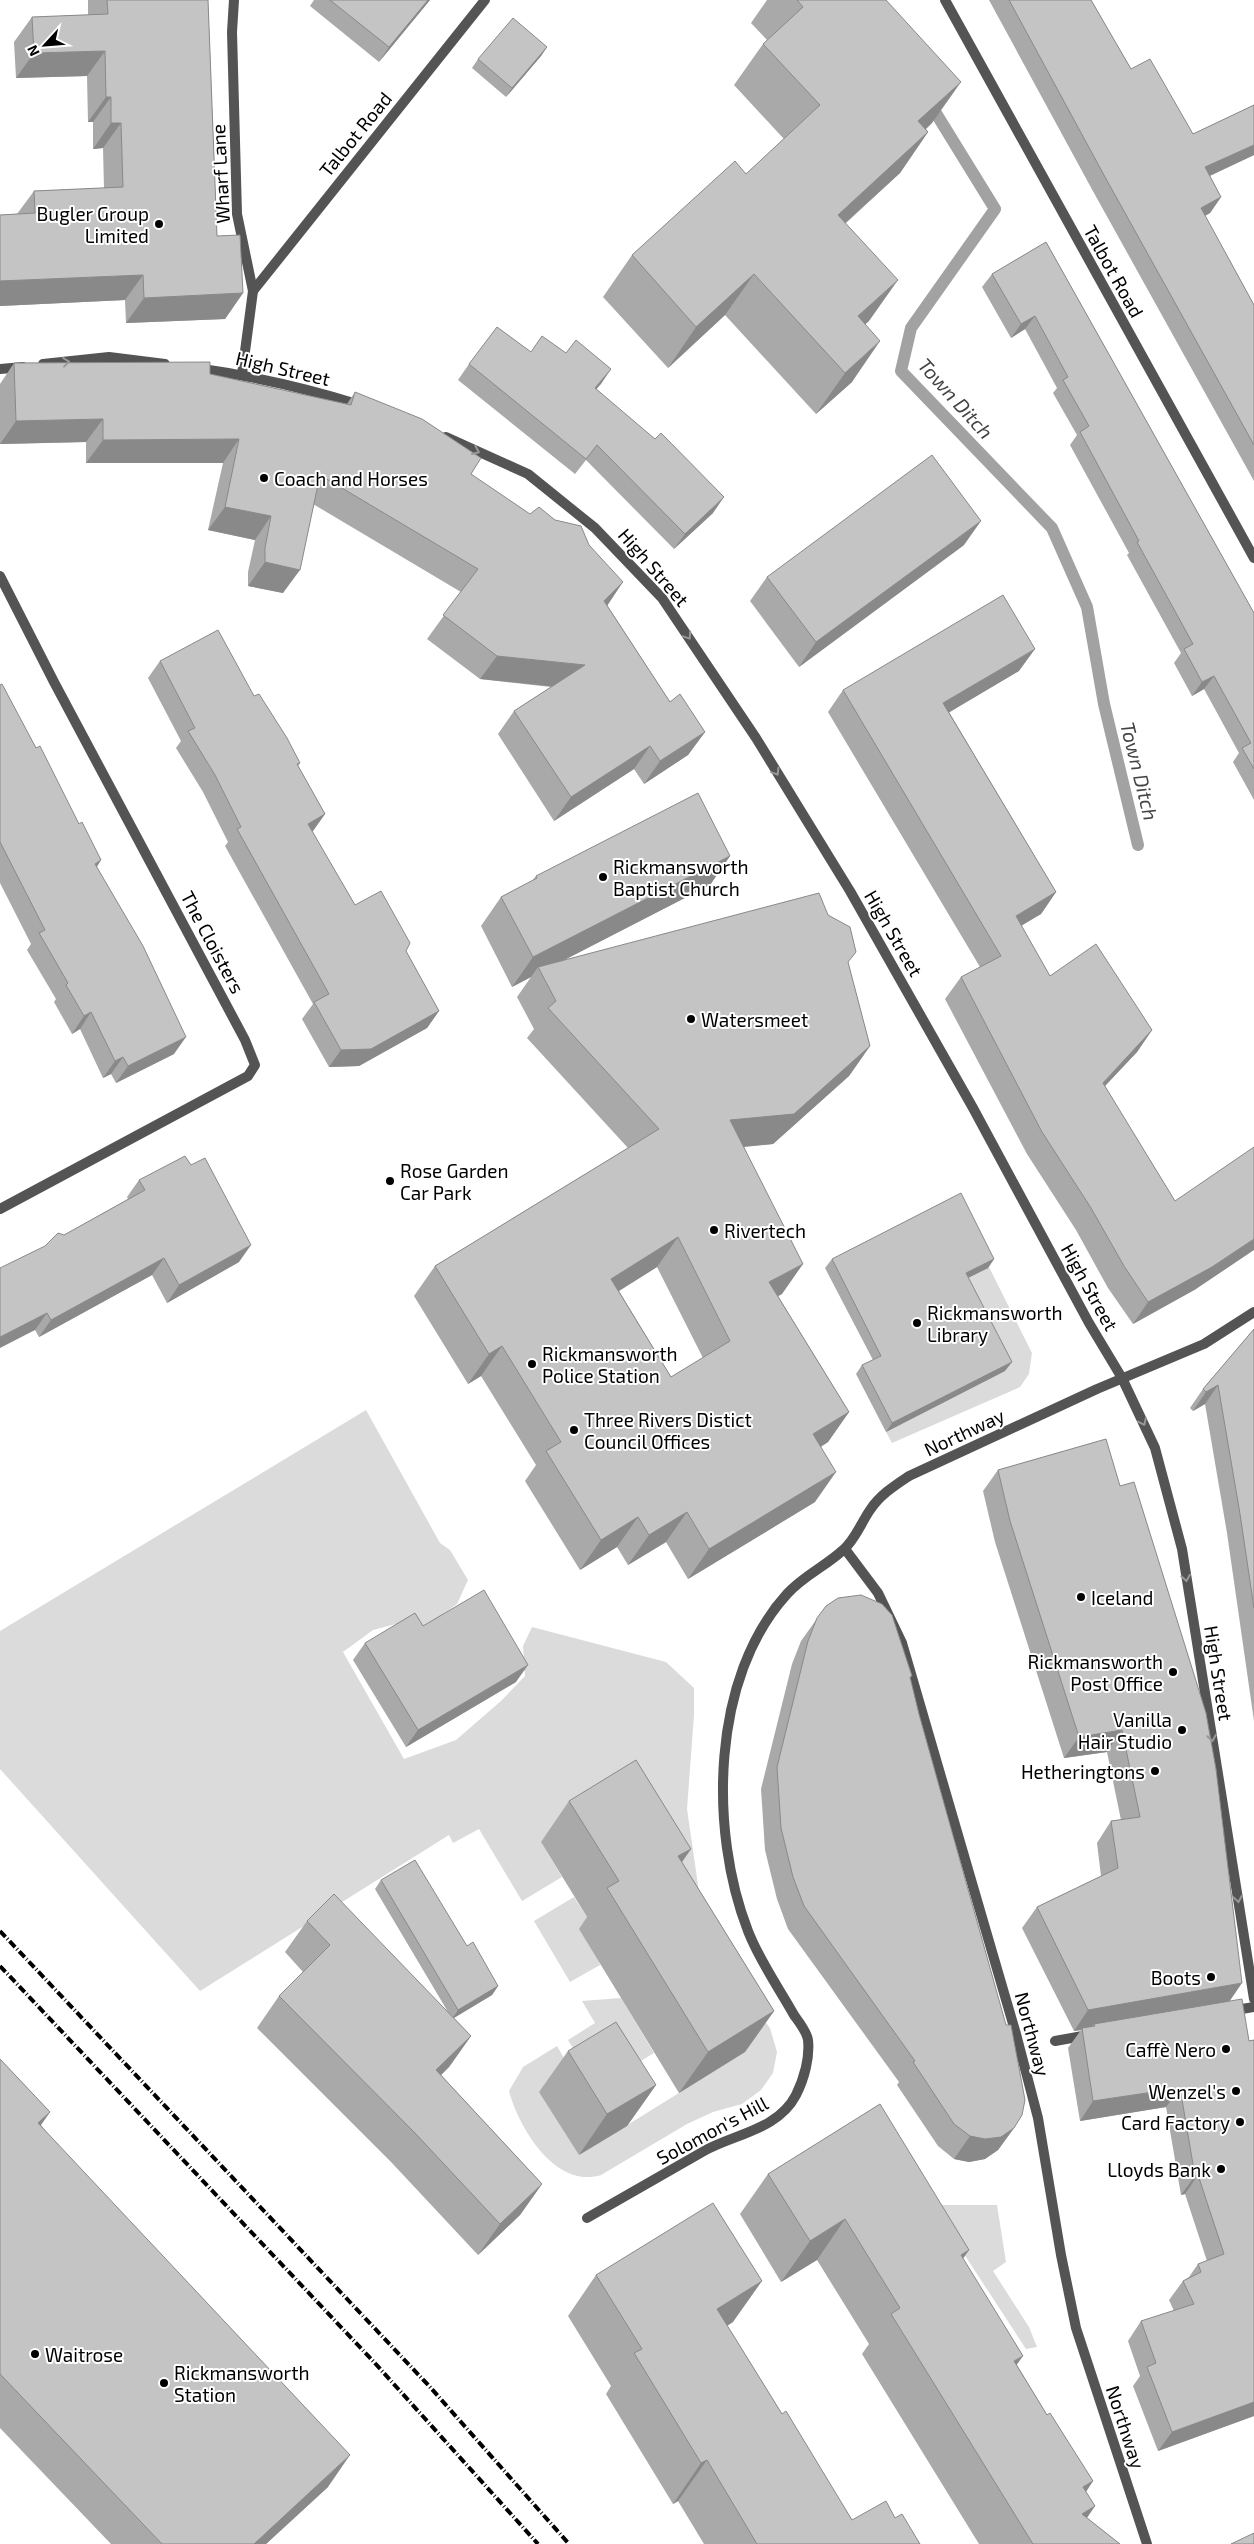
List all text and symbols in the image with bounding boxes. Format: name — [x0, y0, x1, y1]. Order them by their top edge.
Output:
north arrow — [20, 20, 70, 70]
text: N — [23, 43, 43, 59]
street label: Talbot Road — [314, 87, 396, 181]
street label: Wharf Lane — [206, 124, 234, 224]
place label: Bugler Group Limited — [37, 202, 149, 247]
marker: Bugler Group Limited — [153, 218, 165, 230]
street label: Talbot Road — [1079, 221, 1149, 321]
street label: High Street — [234, 346, 332, 390]
water label: Town Ditch — [913, 353, 999, 443]
one-way arrow — [62, 357, 70, 368]
one-way arrow — [471, 444, 480, 455]
place label: Coach and Horses — [274, 467, 428, 490]
marker: Coach and Horses — [258, 472, 270, 484]
street label: High Street — [614, 523, 694, 611]
one-way arrow — [681, 630, 691, 639]
water label: Town Ditch — [1116, 719, 1164, 823]
one-way arrow — [770, 766, 780, 775]
place label: Rickmansworth Baptist Church — [613, 855, 748, 900]
marker: Rickmansworth Baptist Church — [597, 871, 609, 883]
street label: High Street — [860, 886, 928, 980]
street label: The Cloisters — [176, 887, 250, 997]
place label: Watersmeet — [701, 1008, 808, 1031]
marker: Watersmeet — [685, 1013, 697, 1025]
place label: Rose Garden Car Park — [400, 1159, 508, 1204]
marker: Rose Garden Car Park — [384, 1175, 396, 1187]
place label: Rivertech — [724, 1219, 806, 1242]
marker: Rivertech — [708, 1224, 720, 1236]
street label: High Street — [1057, 1239, 1123, 1335]
place label: Rickmansworth Library — [927, 1301, 1062, 1346]
marker: Rickmansworth Library — [911, 1317, 923, 1329]
place label: Rickmansworth Police Station — [542, 1342, 677, 1387]
marker: Rickmansworth Police Station — [526, 1358, 538, 1370]
street label: Northway — [920, 1403, 1008, 1461]
place label: Three Rivers Distict Council Offices — [584, 1408, 752, 1453]
one-way arrow — [1137, 1417, 1147, 1426]
marker: Three Rivers Distict Council Offices — [568, 1424, 580, 1436]
one-way arrow — [1181, 1574, 1191, 1582]
place label: Iceland — [1091, 1586, 1153, 1609]
marker: Iceland — [1075, 1591, 1087, 1603]
street label: High Street — [1200, 1624, 1238, 1722]
place label: Rickmansworth Post Office — [1028, 1650, 1163, 1695]
marker: Rickmansworth Post Office — [1167, 1666, 1179, 1678]
place label: Vanilla Hair Studio — [1078, 1708, 1172, 1753]
marker: Vanilla Hair Studio — [1176, 1724, 1188, 1736]
one-way arrow — [1207, 1734, 1217, 1743]
place label: Hetheringtons — [1021, 1760, 1145, 1783]
marker: Hetheringtons — [1149, 1765, 1161, 1777]
one-way arrow — [1232, 1895, 1243, 1903]
place label: Boots — [1151, 1966, 1201, 1989]
marker: Boots — [1205, 1971, 1217, 1983]
street label: Northway — [1011, 1989, 1055, 2079]
place label: Caffè Nero — [1125, 2038, 1216, 2061]
marker: Caffè Nero — [1220, 2043, 1232, 2055]
place label: Wenzel's — [1148, 2080, 1226, 2103]
marker: Wenzel's — [1230, 2085, 1242, 2097]
street label: Solomon's Hill — [652, 2091, 772, 2169]
place label: Card Factory — [1121, 2111, 1230, 2134]
marker: Card Factory — [1234, 2116, 1246, 2128]
place label: Lloyds Bank — [1107, 2158, 1211, 2181]
marker: Lloyds Bank — [1215, 2163, 1227, 2175]
place label: Waitrose — [45, 2343, 123, 2366]
marker: Waitrose — [29, 2348, 41, 2360]
place label: Rickmansworth Station — [174, 2361, 309, 2406]
marker: Rickmansworth Station — [158, 2377, 170, 2389]
street label: Northway — [1102, 2382, 1150, 2472]

